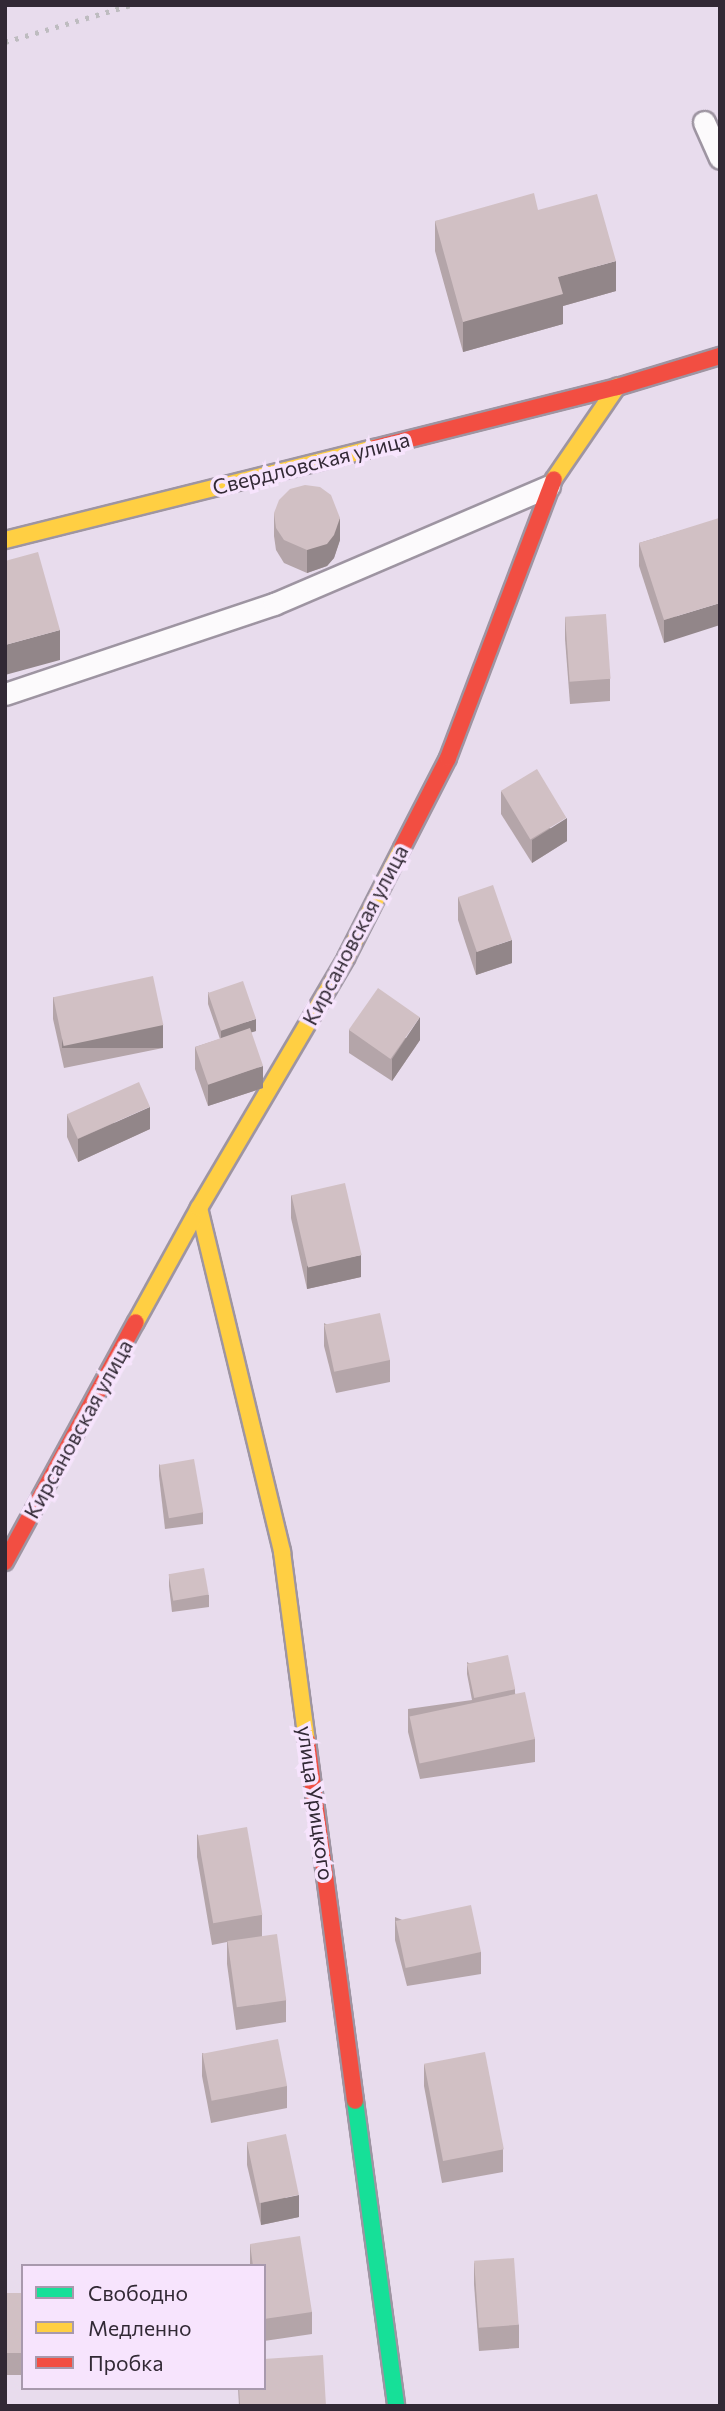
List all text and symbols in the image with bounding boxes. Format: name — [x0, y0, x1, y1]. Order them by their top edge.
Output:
street label: Свердловская улица — [210, 426, 412, 500]
street label: Кирсановская улица — [297, 841, 413, 1029]
street label: Кирсановская улица — [18, 1335, 138, 1523]
street label: улица Урицкого — [293, 1724, 339, 1882]
legend — [21, 2264, 266, 2390]
text: Свободно — [88, 2280, 188, 2305]
text: Медленно — [88, 2315, 192, 2340]
text: Пробка — [88, 2350, 163, 2375]

